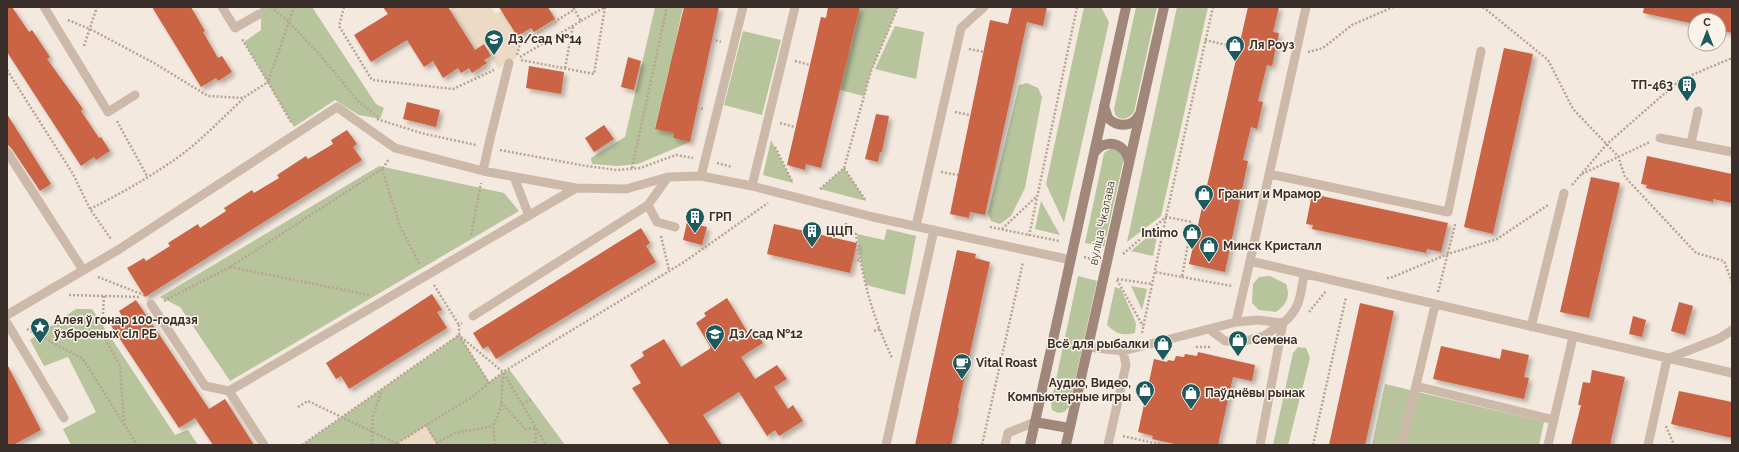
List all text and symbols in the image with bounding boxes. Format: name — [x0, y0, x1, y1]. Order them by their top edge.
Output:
north arrow — [1687, 12, 1727, 52]
text: С — [1703, 16, 1711, 29]
school or university icon: Дз/сад №14 — [483, 28, 505, 56]
place label: Дз/сад №14 — [508, 32, 582, 46]
shop icon: Ля Роуз — [1224, 34, 1246, 62]
place label: Ля Роуз — [1249, 38, 1295, 52]
building icon: ТП-463 — [1676, 74, 1698, 102]
place label: ТП-463 — [1631, 78, 1673, 92]
street label: вуліца Чкалава — [1086, 180, 1118, 266]
shop icon: Гранит и Мрамор — [1193, 183, 1215, 211]
place label: Гранит и Мрамор — [1218, 187, 1322, 201]
building icon: ГРП — [684, 206, 706, 234]
place label: ГРП — [709, 210, 732, 224]
building icon: ЦЦП — [801, 220, 823, 248]
shop icon: Intimo — [1181, 222, 1203, 250]
place label: ЦЦП — [826, 224, 853, 238]
place label: Intimo — [1141, 226, 1178, 240]
shop icon: Минск Кристалл — [1198, 235, 1220, 263]
place label: Минск Кристалл — [1223, 239, 1322, 253]
place label: Алея ў гонар 100-годдзя ўзброеных сіл РБ — [54, 313, 198, 341]
place icon: Алея ў гонар 100-годдзя ўзброеных сіл РБ — [29, 316, 51, 344]
school or university icon: Дз/сад №12 — [704, 323, 726, 351]
place label: Дз/сад №12 — [729, 327, 803, 341]
shop icon: Семена — [1227, 329, 1249, 357]
shop icon: Всё для рыбалки — [1152, 333, 1174, 361]
place label: Семена — [1252, 333, 1298, 347]
place label: Всё для рыбалки — [1047, 337, 1149, 351]
cafe icon: Vital Roast — [951, 352, 973, 380]
place label: Vital Roast — [976, 356, 1038, 370]
place label: Аудио, Видео, Компьютерные игры — [1007, 376, 1131, 404]
shop icon: Аудио, Видео, Компьютерные игры — [1134, 379, 1156, 407]
shop icon: Паўднёвы рынак — [1180, 382, 1202, 410]
place label: Паўднёвы рынак — [1205, 386, 1306, 400]

